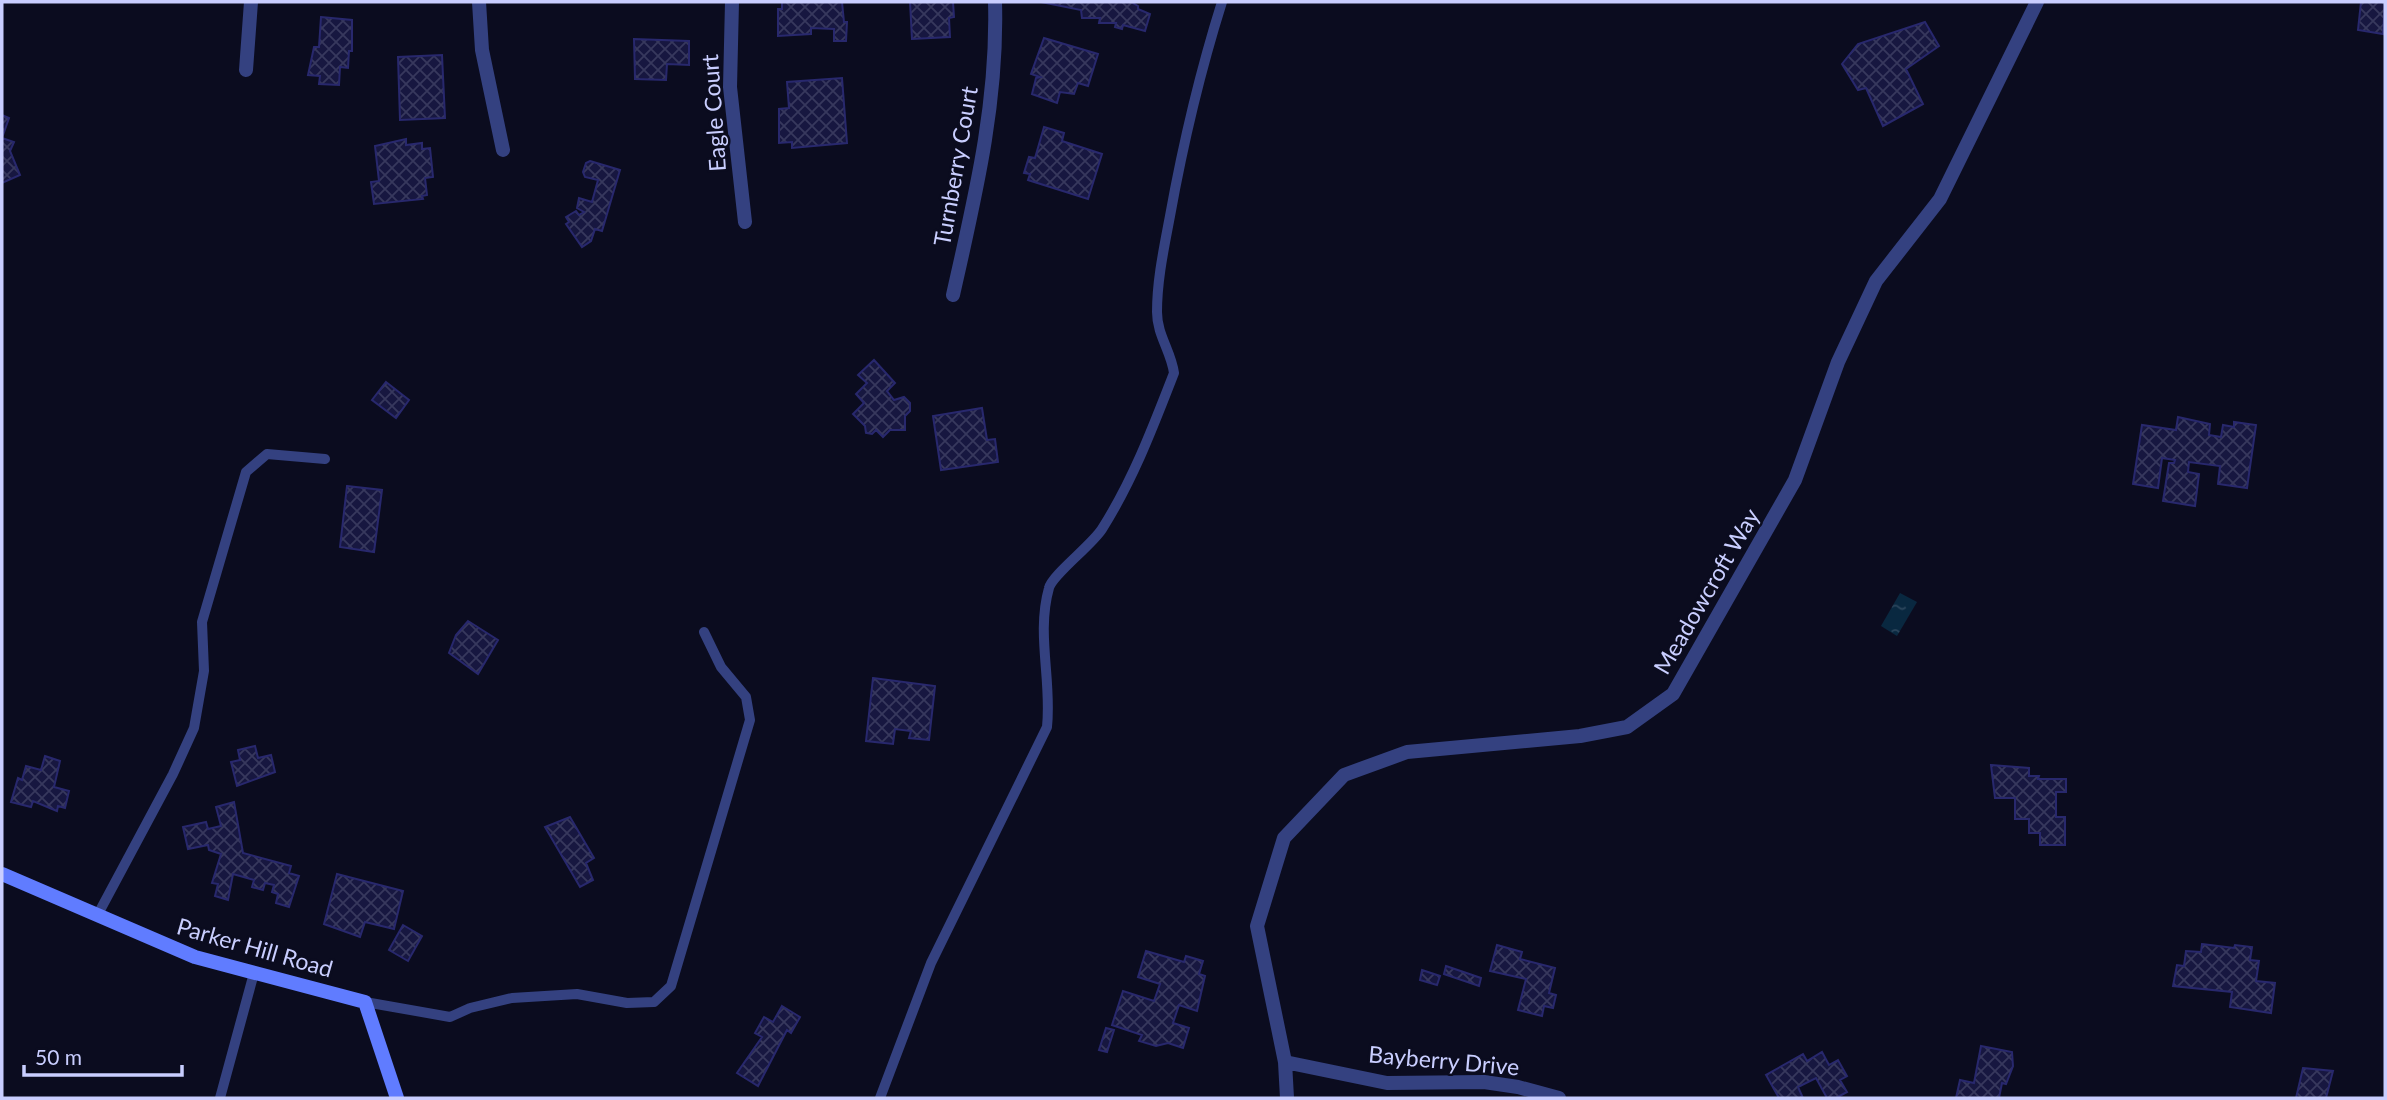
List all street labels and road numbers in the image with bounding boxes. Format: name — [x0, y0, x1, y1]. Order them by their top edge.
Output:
street label: Eagle Court — [695, 53, 731, 173]
street label: Turnberry Court — [927, 83, 983, 248]
street label: Meadowcroft Way — [1647, 503, 1765, 679]
street label: Parker Hill Road — [174, 911, 336, 983]
street label: Bayberry Drive — [1367, 1039, 1521, 1081]

